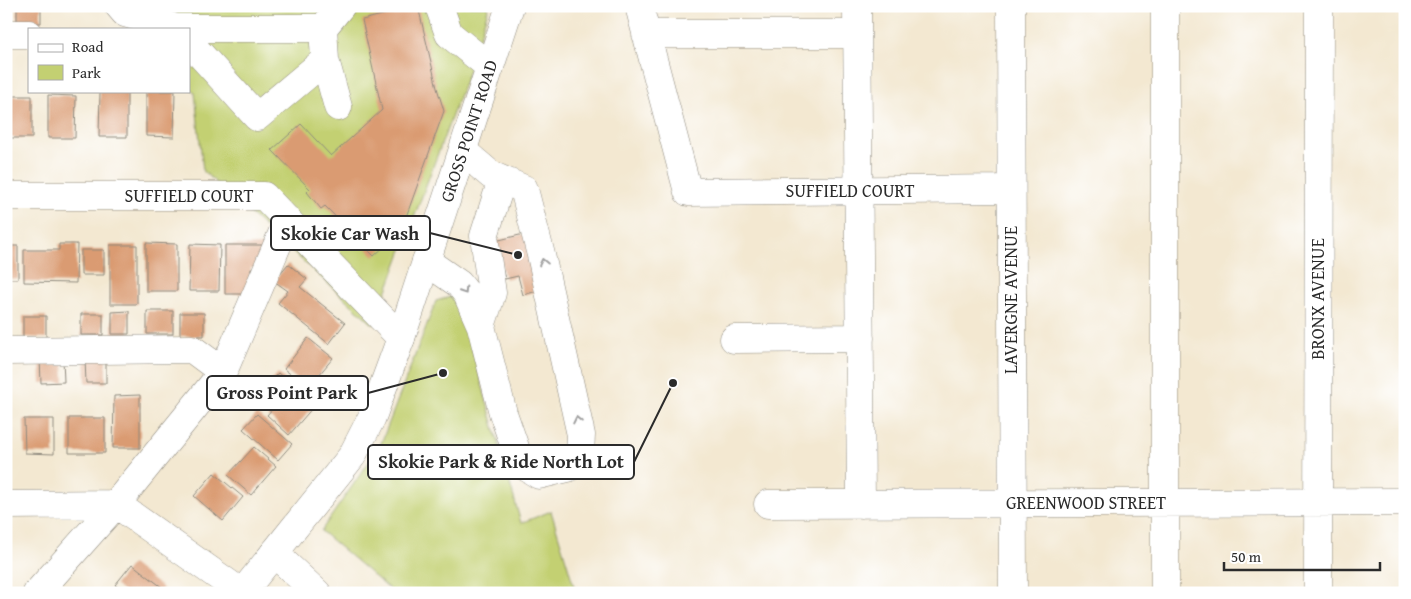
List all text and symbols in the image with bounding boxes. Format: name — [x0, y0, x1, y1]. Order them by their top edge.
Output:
legend — [28, 28, 190, 92]
text: Road — [72, 36, 103, 57]
street label: GROSS POINT ROAD — [433, 56, 504, 205]
text: Park — [72, 62, 101, 83]
street label: SUFFIELD COURT — [785, 177, 915, 204]
street label: SUFFIELD COURT — [124, 182, 254, 209]
callout: Skokie Car Wash — [271, 216, 430, 250]
text: Skokie Car Wash — [281, 219, 420, 247]
street label: LAVERGNE AVENUE — [997, 226, 1024, 374]
street label: BRONX AVENUE — [1304, 238, 1331, 360]
one-way arrow — [538, 257, 549, 266]
one-way arrow — [458, 285, 467, 295]
callout: Gross Point Park — [207, 376, 368, 410]
text: Gross Point Park — [217, 378, 357, 406]
one-way arrow — [572, 416, 583, 425]
callout: Skokie Park & Ride North Lot — [368, 445, 634, 479]
text: Skokie Park & Ride North Lot — [378, 447, 625, 475]
street label: GREENWOOD STREET — [1006, 489, 1166, 516]
scale bar — [1224, 539, 1380, 571]
text: 50 m — [1231, 546, 1262, 567]

